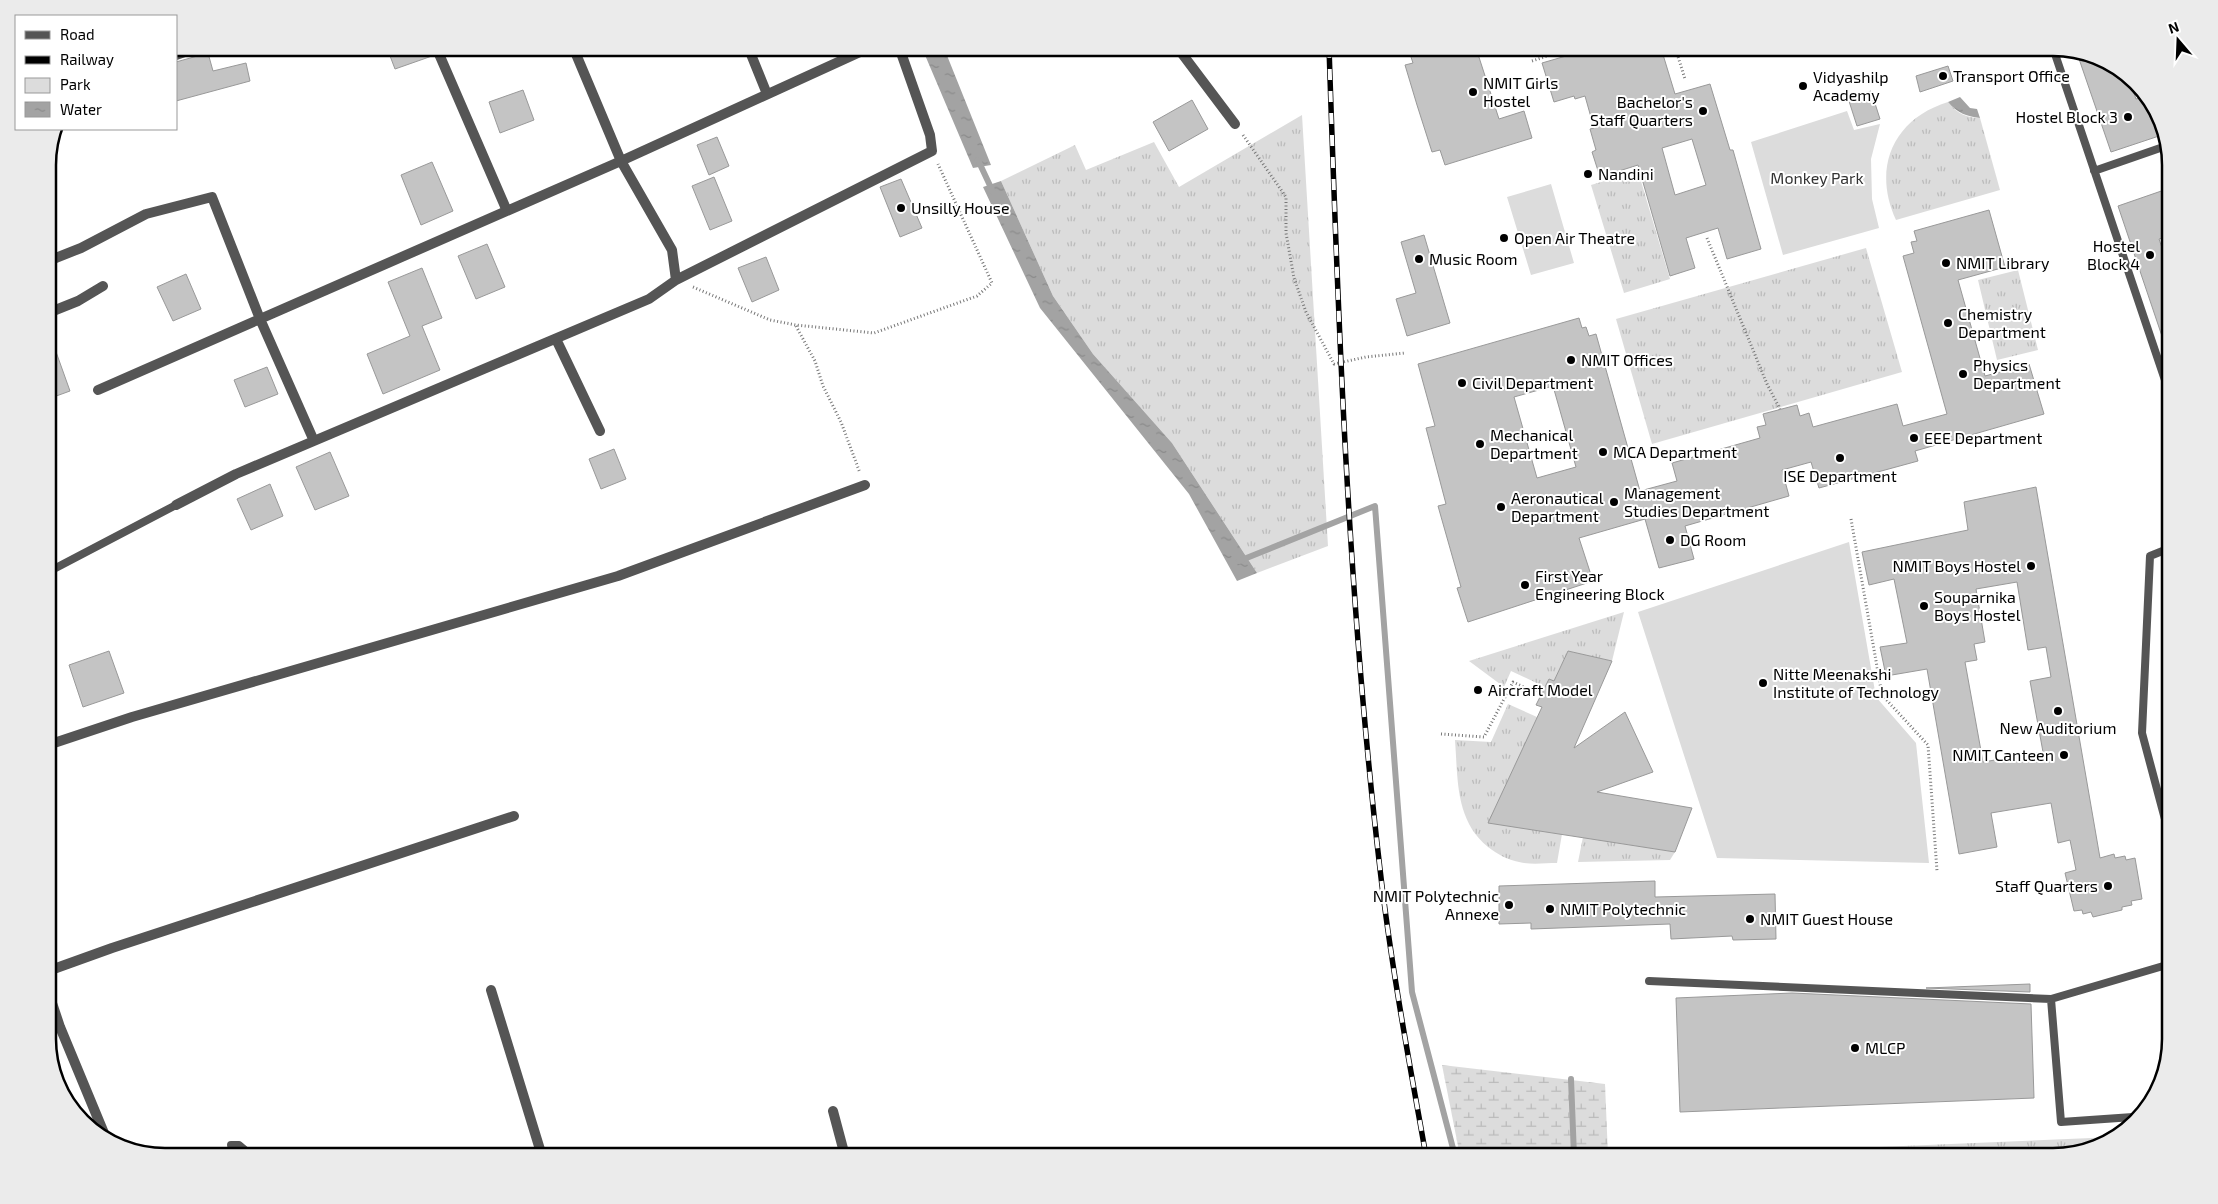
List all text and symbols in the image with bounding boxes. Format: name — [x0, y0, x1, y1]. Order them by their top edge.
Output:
legend — [15, 15, 178, 130]
north arrow — [2153, 15, 2203, 65]
text: N — [2166, 18, 2181, 37]
text: Road — [60, 25, 95, 43]
text: Railway — [60, 50, 114, 68]
place label: Transport Office — [1953, 66, 2070, 85]
place label: Vidyashilp Academy — [1813, 67, 1888, 104]
marker: Transport Office — [1937, 70, 1949, 82]
place label: NMIT Girls Hostel — [1483, 73, 1558, 110]
text: Park — [60, 75, 91, 93]
marker: Vidyashilp Academy — [1797, 80, 1809, 92]
marker: NMIT Girls Hostel — [1467, 86, 1479, 98]
place label: Bachelor's Staff Quarters — [1590, 92, 1693, 130]
text: Water — [60, 100, 102, 118]
marker: Bachelor's Staff Quarters — [1697, 105, 1709, 117]
place label: Hostel Block 3 — [2015, 107, 2118, 126]
marker: Hostel Block 3 — [2122, 111, 2134, 123]
place label: Nandini — [1598, 164, 1654, 183]
marker: Nandini — [1582, 168, 1594, 180]
park label: Monkey Park — [1770, 168, 1864, 187]
place label: Unsilly House — [911, 198, 1010, 217]
marker: Unsilly House — [895, 202, 907, 214]
place label: Open Air Theatre — [1514, 228, 1635, 247]
marker: Open Air Theatre — [1498, 232, 1510, 244]
place label: Hostel Block 4 — [2087, 236, 2140, 273]
place label: Music Room — [1429, 249, 1518, 268]
marker: Hostel Block 4 — [2144, 249, 2156, 261]
marker: Music Room — [1413, 253, 1425, 265]
place label: NMIT Library — [1956, 253, 2050, 272]
marker: NMIT Library — [1940, 257, 1952, 269]
place label: Chemistry Department — [1958, 304, 2046, 341]
marker: Chemistry Department — [1942, 317, 1954, 329]
place label: NMIT Offices — [1581, 350, 1673, 369]
marker: NMIT Offices — [1565, 354, 1577, 366]
place label: Physics Department — [1973, 355, 2061, 392]
marker: Physics Department — [1957, 368, 1969, 380]
place label: Civil Department — [1472, 373, 1593, 392]
marker: Civil Department — [1456, 377, 1468, 389]
place label: Mechanical Department — [1490, 425, 1578, 462]
place label: EEE Department — [1924, 428, 2042, 447]
marker: EEE Department — [1908, 432, 1920, 444]
marker: Mechanical Department — [1474, 438, 1486, 450]
place label: MCA Department — [1613, 442, 1737, 461]
marker: MCA Department — [1597, 446, 1609, 458]
marker: ISE Department — [1834, 452, 1846, 464]
place label: ISE Department — [1783, 466, 1897, 485]
place label: Management Studies Department — [1624, 483, 1769, 520]
place label: Aeronautical Department — [1511, 488, 1604, 525]
marker: Management Studies Department — [1608, 496, 1620, 508]
marker: Aeronautical Department — [1495, 501, 1507, 513]
place label: DG Room — [1680, 530, 1746, 549]
marker: DG Room — [1664, 534, 1676, 546]
place label: NMIT Boys Hostel — [1893, 556, 2021, 575]
marker: NMIT Boys Hostel — [2025, 560, 2037, 572]
place label: First Year Engineering Block — [1535, 566, 1665, 603]
marker: First Year Engineering Block — [1519, 579, 1531, 591]
place label: Souparnika Boys Hostel — [1934, 587, 2021, 624]
marker: Souparnika Boys Hostel — [1918, 600, 1930, 612]
place label: Nitte Meenakshi Institute of Technology — [1773, 664, 1940, 701]
marker: Nitte Meenakshi Institute of Technology — [1757, 677, 1769, 689]
place label: Aircraft Model — [1488, 680, 1593, 699]
marker: Aircraft Model — [1472, 684, 1484, 696]
marker: New Auditorium — [2052, 705, 2064, 717]
place label: New Auditorium — [2000, 718, 2116, 737]
place label: NMIT Canteen — [1952, 745, 2054, 764]
marker: NMIT Canteen — [2058, 749, 2070, 761]
place label: Staff Quarters — [1995, 876, 2098, 896]
marker: Staff Quarters — [2102, 880, 2114, 892]
place label: NMIT Polytechnic Annexe — [1373, 886, 1499, 923]
marker: NMIT Polytechnic Annexe — [1503, 899, 1515, 911]
place label: NMIT Polytechnic — [1560, 899, 1686, 918]
marker: NMIT Polytechnic — [1544, 903, 1556, 915]
place label: NMIT Guest House — [1760, 909, 1893, 928]
marker: NMIT Guest House — [1744, 913, 1756, 925]
place label: MLCP — [1865, 1038, 1906, 1057]
marker: MLCP — [1849, 1042, 1861, 1054]

